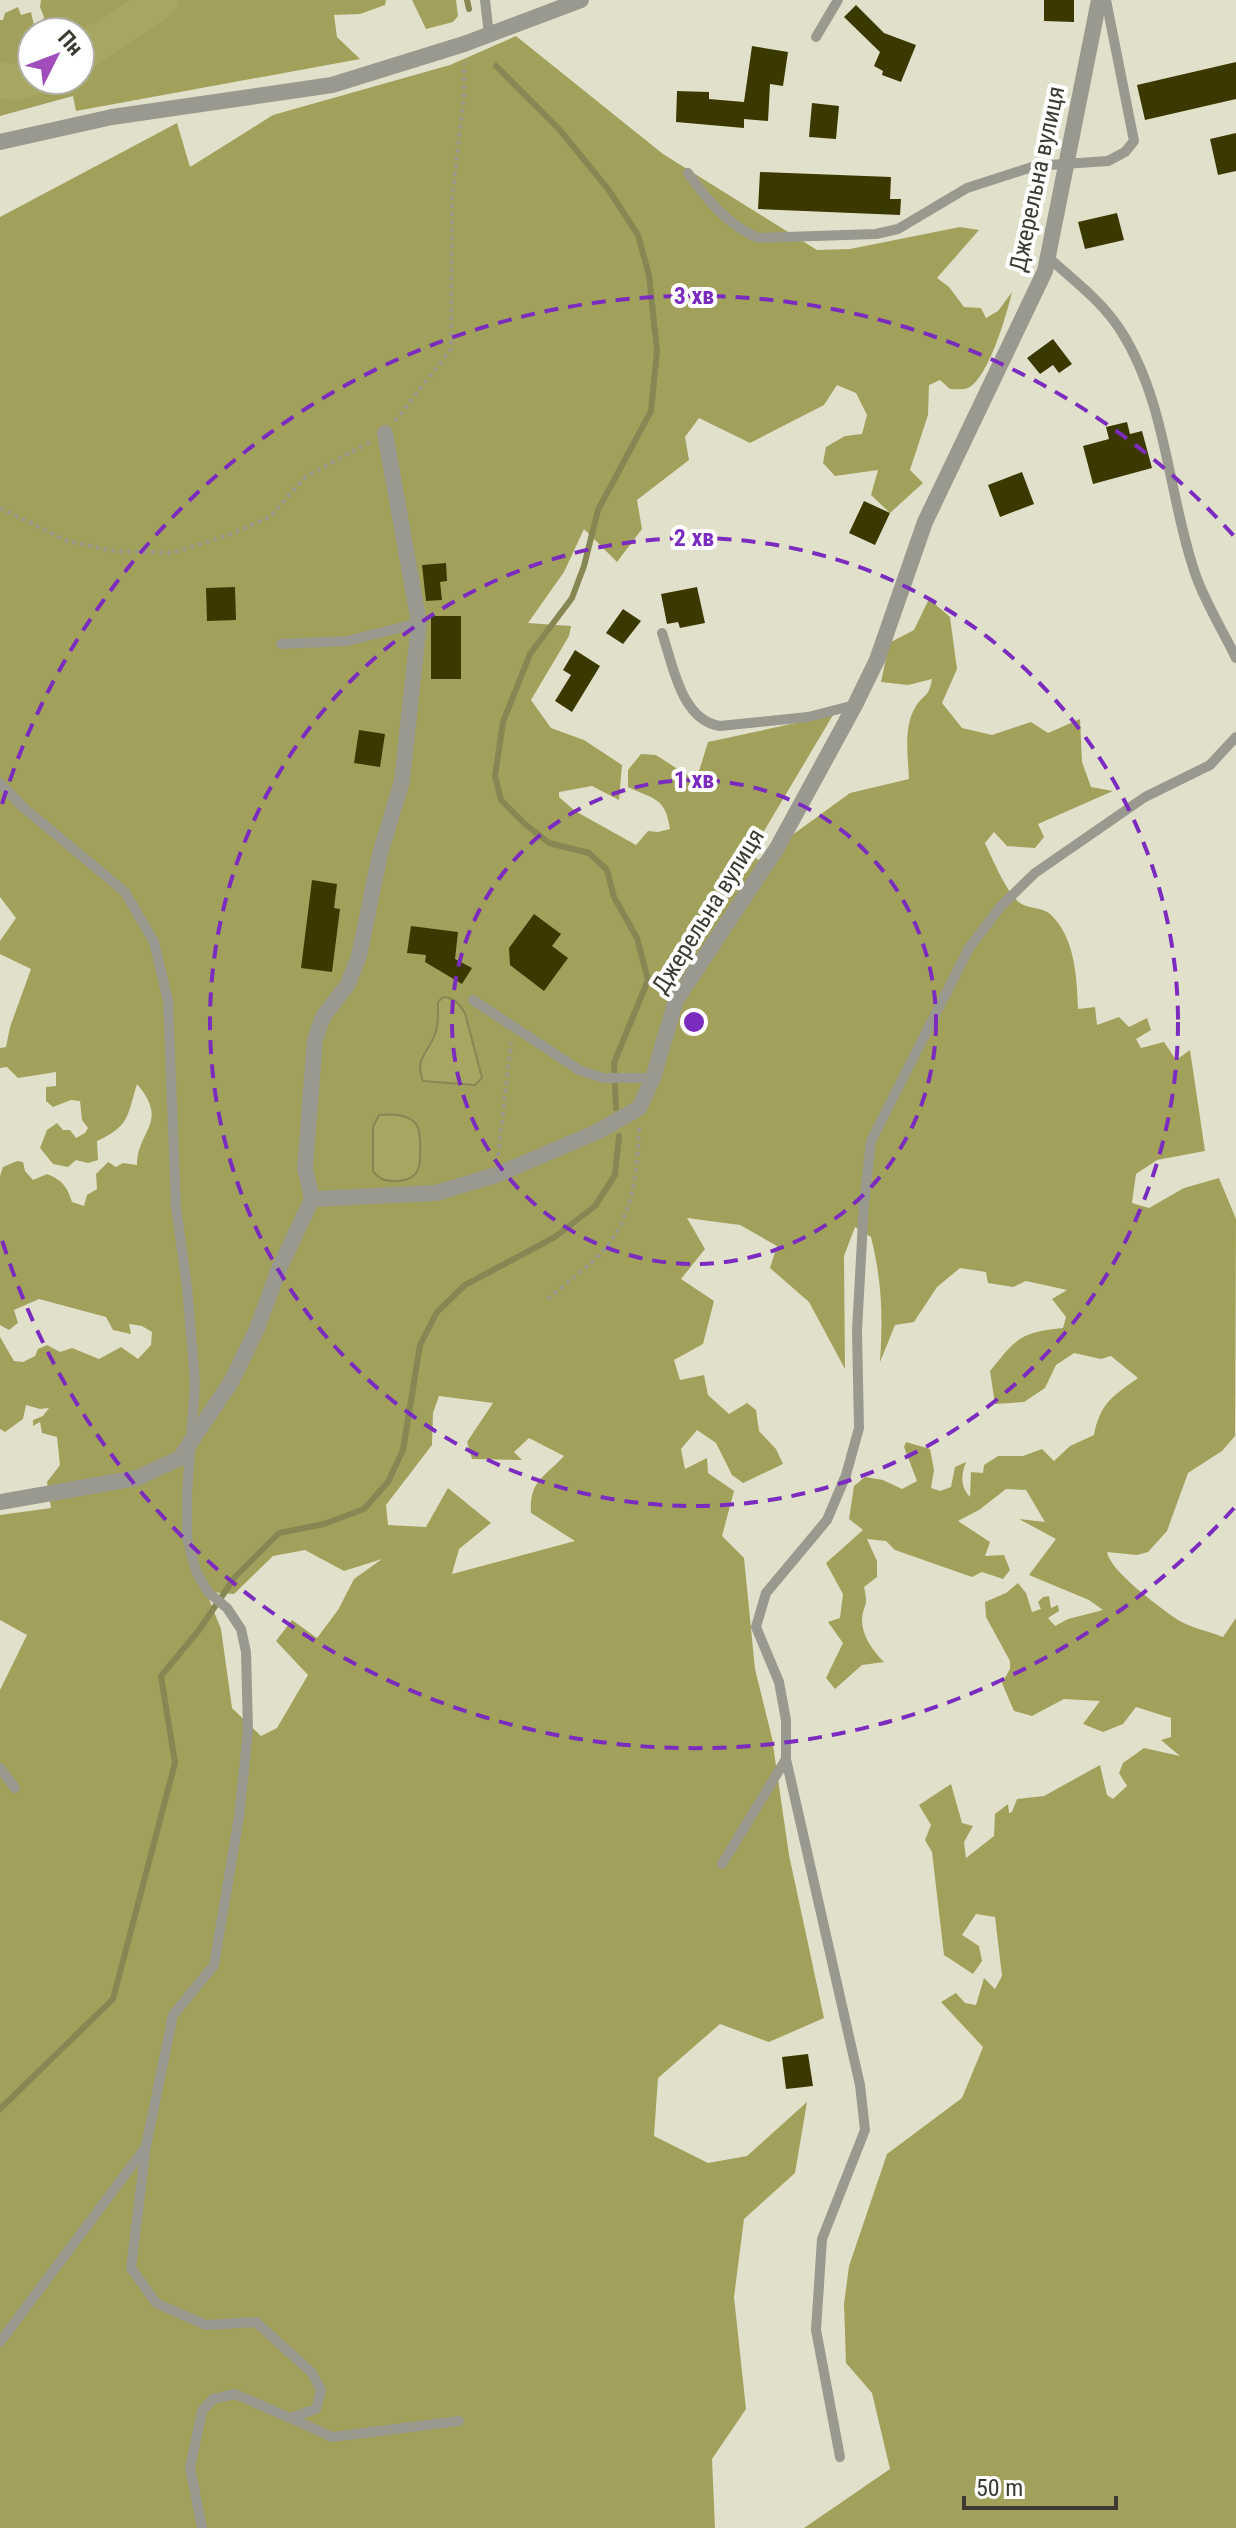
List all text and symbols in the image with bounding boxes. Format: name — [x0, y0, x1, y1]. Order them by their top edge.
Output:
north arrow — [16, 16, 96, 96]
text: Пн — [53, 25, 88, 60]
street label: Джерельна вулиця — [1004, 84, 1070, 274]
text: 3 хв — [674, 282, 714, 310]
text: 2 хв — [674, 524, 714, 552]
text: 1 хв — [674, 766, 714, 794]
street label: Джерельна вулиця — [646, 823, 770, 999]
centre of rings — [680, 1008, 708, 1036]
scale bar — [964, 2460, 1116, 2510]
text: 50 m — [976, 2474, 1023, 2502]

